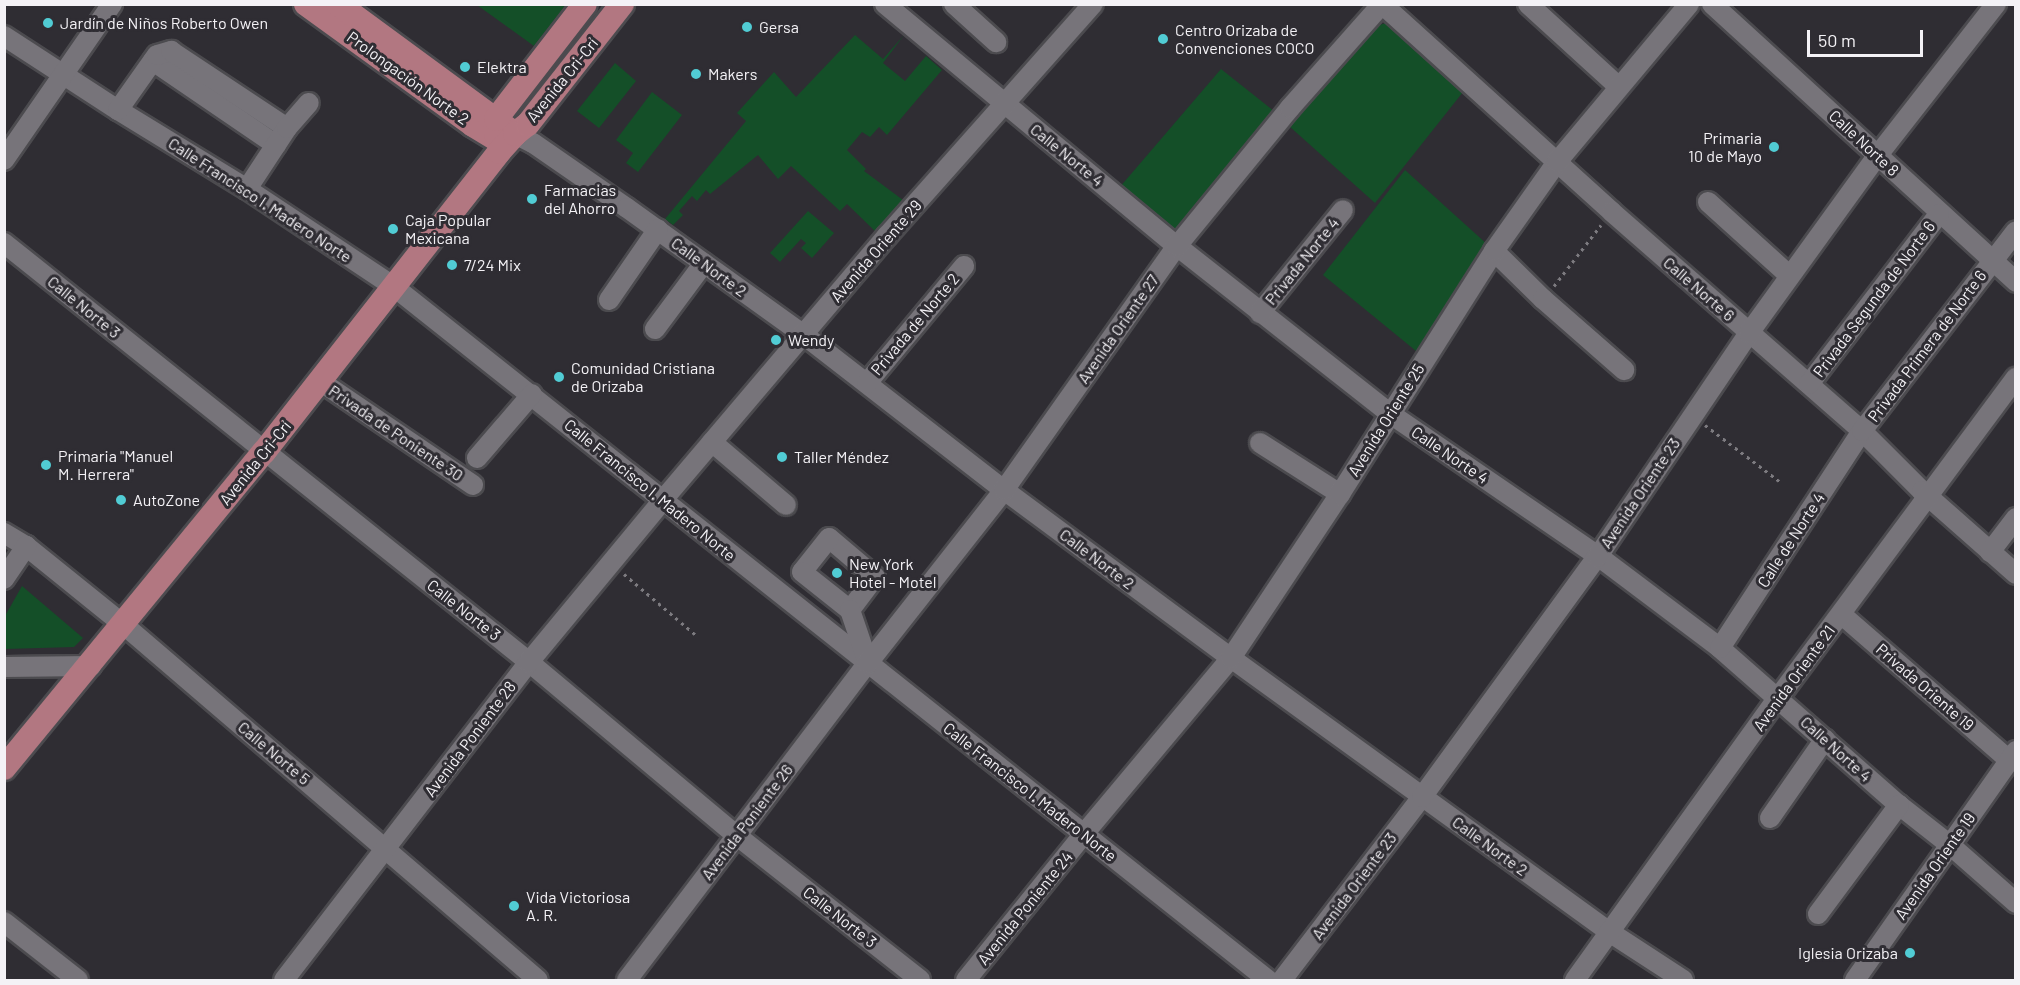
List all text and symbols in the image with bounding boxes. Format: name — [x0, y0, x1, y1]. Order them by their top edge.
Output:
place label: Jardín de Niños Roberto Owen — [60, 13, 268, 33]
marker: Jardín de Niños Roberto Owen — [41, 16, 55, 30]
place label: Gersa — [759, 17, 799, 37]
scale bar — [1810, 18, 1926, 56]
marker: Gersa — [740, 20, 754, 34]
place label: Centro Orizaba de Convenciones COCO — [1175, 20, 1315, 58]
street label: Prolongación Norte 2 — [343, 27, 473, 129]
text: 50 m — [1818, 29, 1856, 51]
marker: Centro Orizaba de Convenciones COCO — [1156, 32, 1170, 46]
street label: Avenida Cri-Crí — [522, 34, 602, 126]
place label: Elektra — [477, 57, 527, 77]
marker: Elektra — [458, 60, 472, 74]
place label: Makers — [708, 64, 757, 84]
marker: Makers — [689, 67, 703, 81]
street label: Calle Norte 8 — [1825, 106, 1903, 180]
street label: Calle Norte 4 — [1027, 120, 1107, 190]
place label: Primaria 10 de Mayo — [1688, 128, 1762, 166]
street label: Calle Francisco I. Madero Norte — [165, 134, 355, 266]
marker: Primaria 10 de Mayo — [1767, 140, 1781, 154]
place label: Farmacias del Ahorro — [544, 180, 616, 218]
marker: Farmacias del Ahorro — [525, 192, 539, 206]
street label: Avenida Oriente 29 — [826, 196, 926, 306]
place label: Caja Popular Mexicana — [405, 210, 491, 248]
street label: Privada Norte 4 — [1261, 213, 1343, 309]
street label: Privada Segunda de Norte 6 — [1809, 217, 1939, 381]
marker: Caja Popular Mexicana — [386, 222, 400, 236]
street label: Calle Norte 2 — [668, 233, 750, 301]
street label: Calle Norte 6 — [1659, 253, 1739, 325]
place label: 7/24 Mix — [464, 255, 521, 275]
marker: 7/24 Mix — [445, 258, 459, 272]
street label: Privada Primera de Norte 6 — [1864, 266, 1990, 426]
street label: Privada de Norte 2 — [867, 269, 963, 379]
street label: Avenida Oriente 27 — [1073, 271, 1163, 387]
street label: Calle Norte 3 — [44, 272, 124, 342]
place label: Wendy — [788, 330, 834, 350]
marker: Wendy — [769, 333, 783, 347]
place label: Comunidad Cristiana de Orizaba — [571, 358, 715, 396]
street label: Avenida Oriente 25 — [1344, 360, 1428, 480]
marker: Comunidad Cristiana de Orizaba — [552, 370, 566, 384]
street label: Privada de Poniente 30 — [325, 381, 467, 485]
street label: Calle Francisco I. Madero Norte — [561, 415, 739, 565]
street label: Avenida Cri-Crí — [215, 417, 295, 509]
street label: Calle Norte 4 — [1408, 422, 1492, 488]
street label: Avenida Oriente 23 — [1596, 434, 1684, 552]
place label: Primaria "Manuel M. Herrera" — [58, 446, 173, 484]
place label: Taller Méndez — [794, 447, 889, 467]
marker: Taller Méndez — [775, 450, 789, 464]
marker: Primaria "Manuel M. Herrera" — [39, 458, 53, 472]
street label: Calle de Norte 4 — [1753, 489, 1829, 591]
place label: AutoZone — [133, 490, 200, 510]
marker: AutoZone — [114, 493, 128, 507]
street label: Calle Norte 2 — [1056, 525, 1138, 593]
place label: New York Hotel - Motel — [849, 554, 936, 592]
marker: New York Hotel - Motel — [830, 566, 844, 580]
street label: Calle Norte 3 — [423, 575, 505, 645]
street label: Avenida Oriente 21 — [1749, 621, 1839, 735]
street label: Privada Oriente 19 — [1872, 639, 1978, 735]
street label: Avenida Poniente 28 — [420, 677, 520, 801]
street label: Calle Norte 4 — [1797, 712, 1875, 786]
street label: Calle Norte 5 — [234, 717, 314, 789]
street label: Calle Francisco I. Madero Norte — [940, 718, 1120, 866]
street label: Avenida Poniente 26 — [697, 760, 797, 884]
street label: Avenida Oriente 19 — [1891, 809, 1979, 923]
street label: Calle Norte 2 — [1449, 812, 1531, 880]
street label: Avenida Oriente 23 — [1308, 829, 1400, 943]
street label: Avenida Poniente 24 — [973, 847, 1077, 969]
street label: Calle Norte 3 — [799, 882, 881, 952]
place label: Vida Victoriosa A. R. — [526, 887, 630, 925]
marker: Vida Victoriosa A. R. — [507, 899, 521, 913]
place label: Iglesia Orizaba — [1798, 943, 1898, 963]
marker: Iglesia Orizaba — [1903, 946, 1917, 960]

